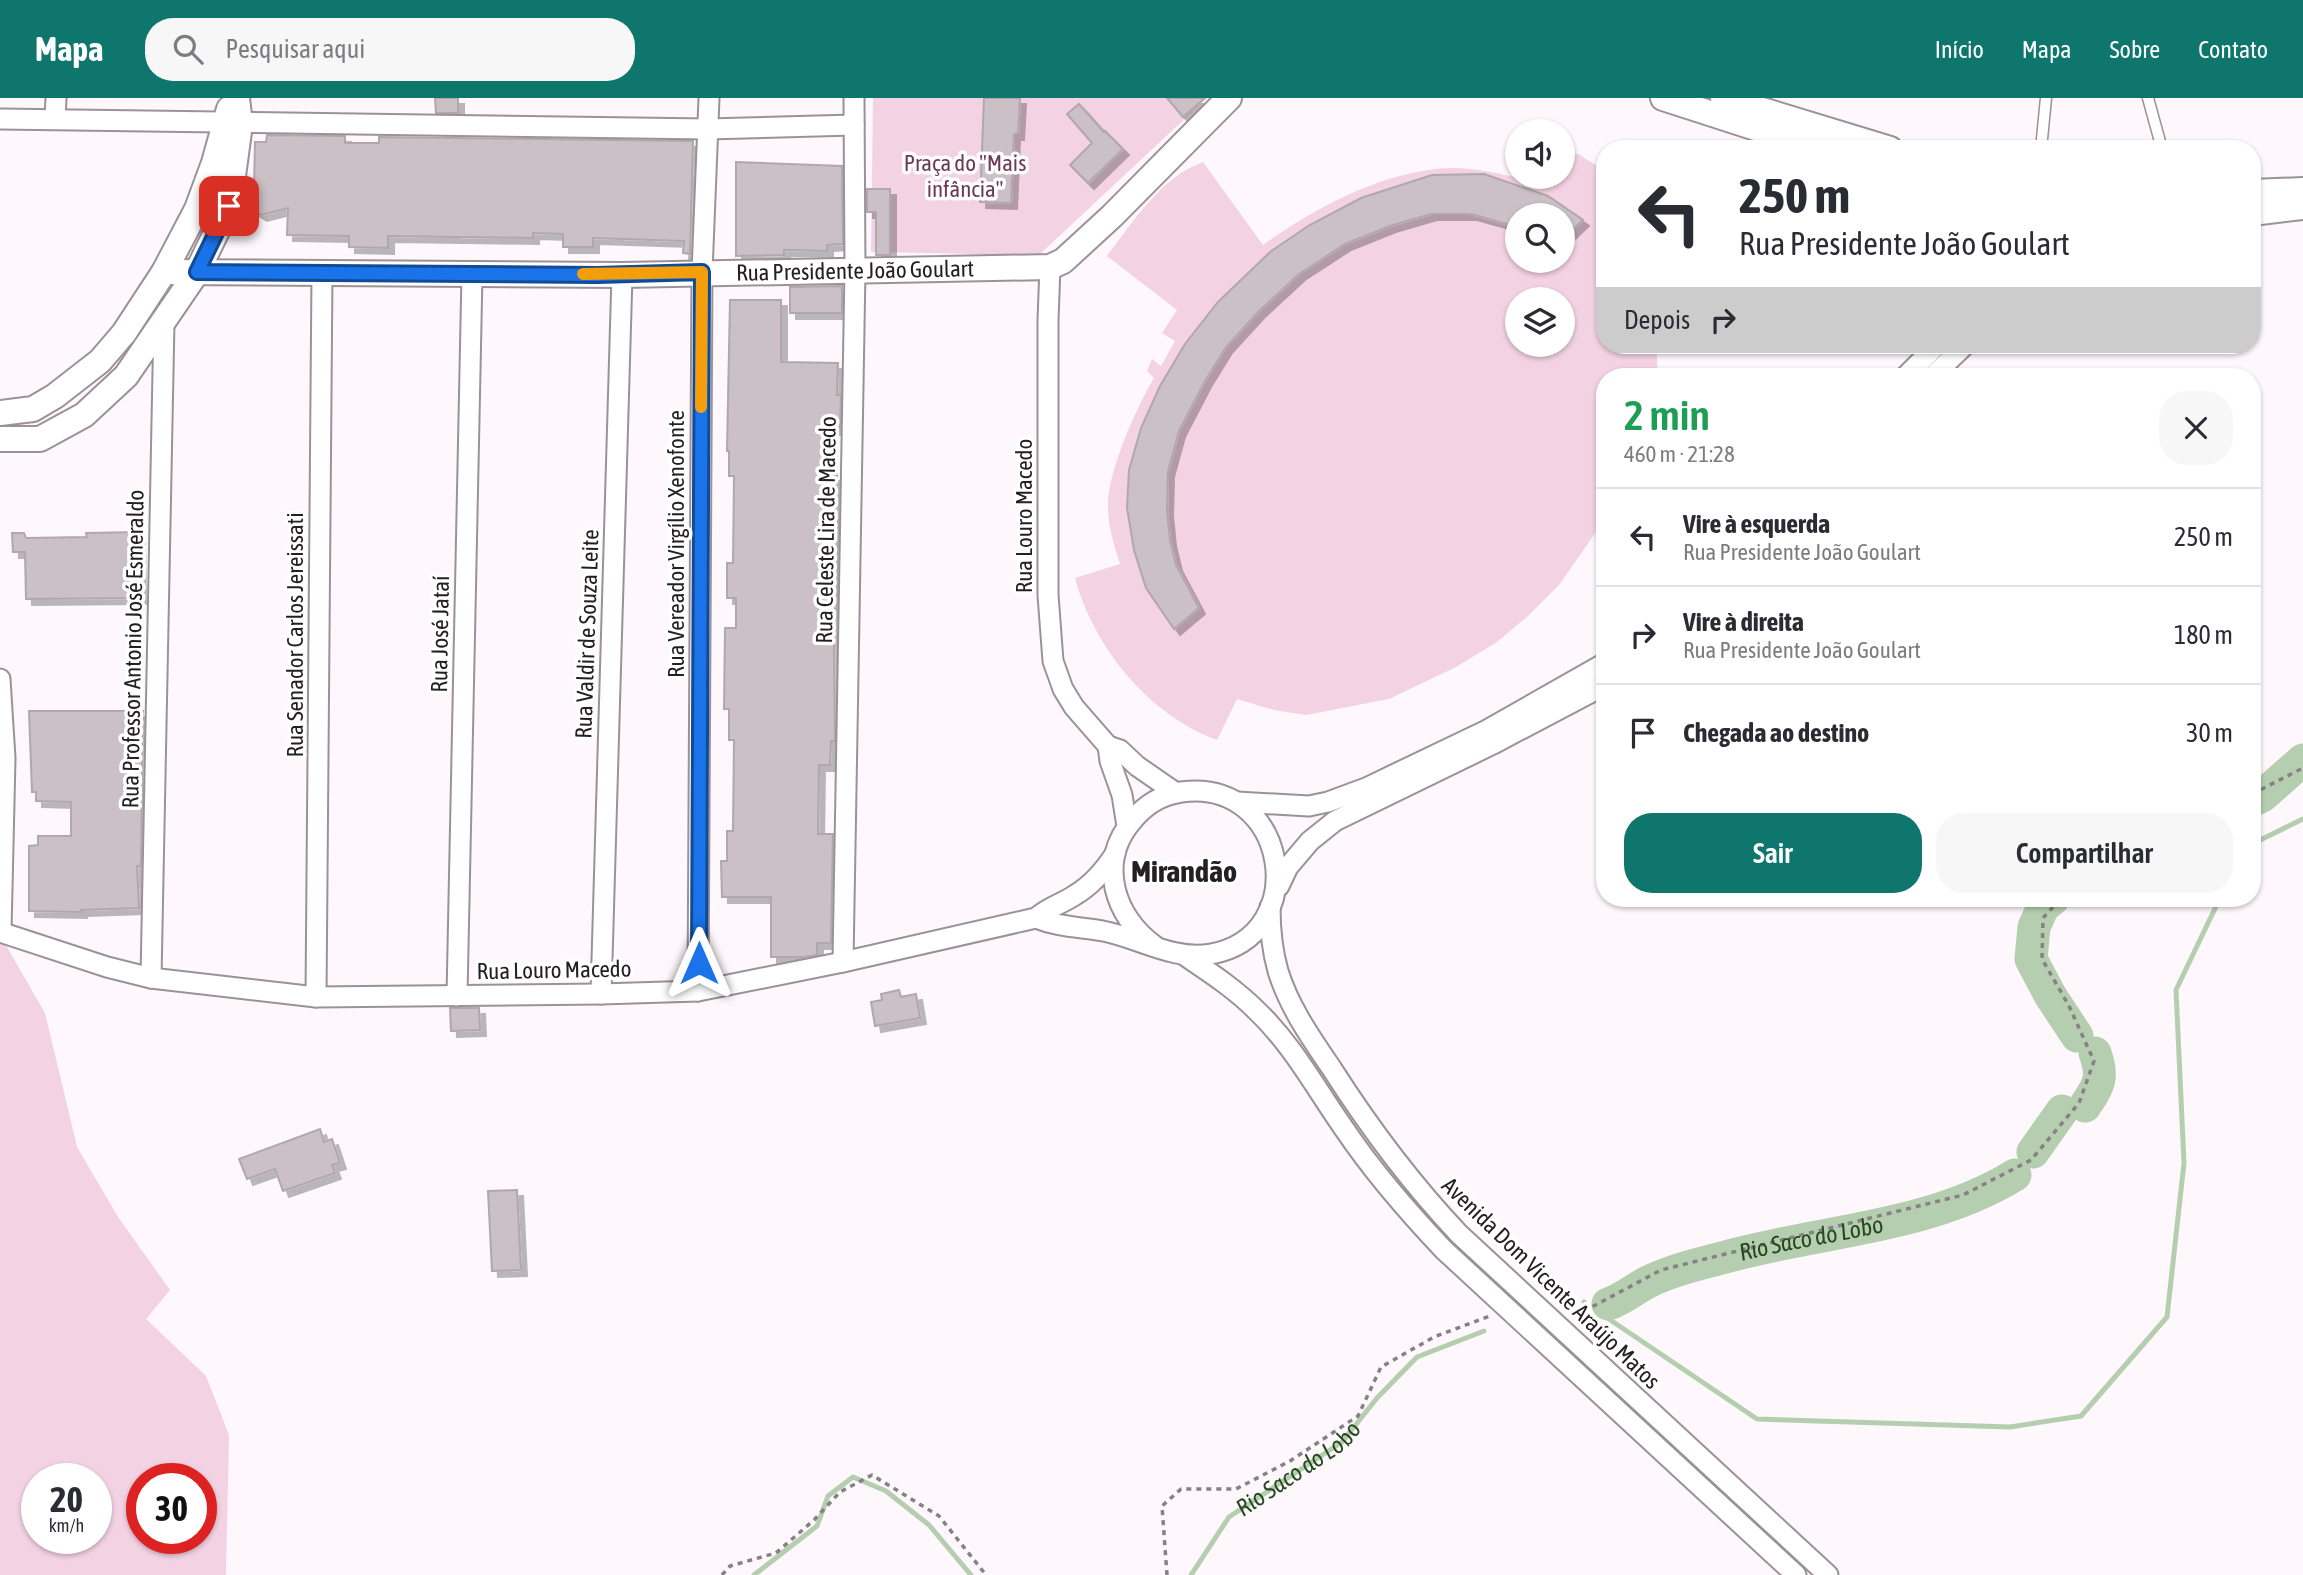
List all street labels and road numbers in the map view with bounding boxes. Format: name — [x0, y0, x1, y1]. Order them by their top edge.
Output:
street label: Rua Presidente João Goulart — [736, 255, 974, 286]
street label: Rua Vereador Virgílio Xenofonte — [663, 410, 689, 678]
street label: Rua Celeste Lira de Macedo — [811, 416, 841, 644]
street label: Rua Louro Macedo — [1011, 439, 1037, 593]
street label: Rua Professor Antonio José Esmeraldo — [117, 490, 149, 808]
street label: Rua Senador Carlos Jereissati — [282, 513, 308, 758]
street label: Rua Valdir de Souza Leite — [570, 529, 604, 739]
street label: Rua José Jataí — [426, 575, 454, 693]
street label: Rua Louro Macedo — [476, 956, 632, 984]
street label: Avenida Dom Vicente Araújo Matos — [1437, 1172, 1665, 1394]

